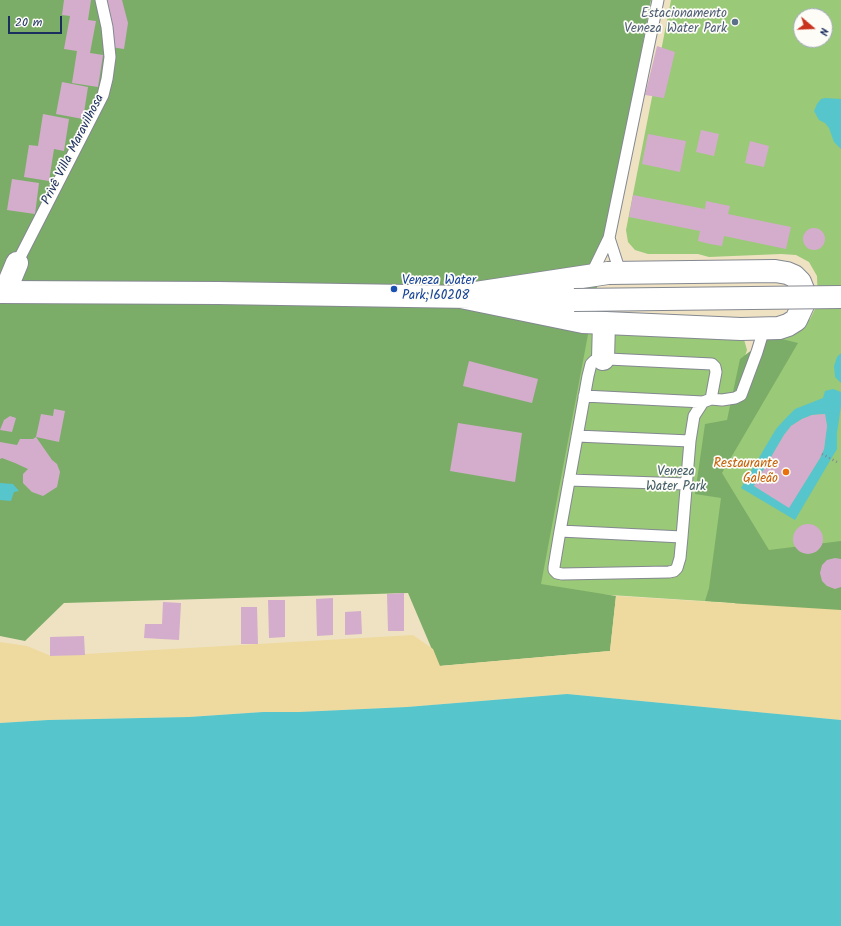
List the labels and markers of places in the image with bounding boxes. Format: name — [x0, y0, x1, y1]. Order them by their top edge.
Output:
place label: Estacionamento Veneza Water Park — [624, 7, 727, 38]
marker: Estacionamento Veneza Water Park — [730, 17, 740, 27]
place label: Veneza Water Park;160208 — [402, 274, 476, 305]
marker: Veneza Water Park;160208 — [389, 284, 399, 294]
place label: Restaurante Galeão — [713, 457, 778, 488]
marker: Restaurante Galeão — [781, 467, 791, 477]

